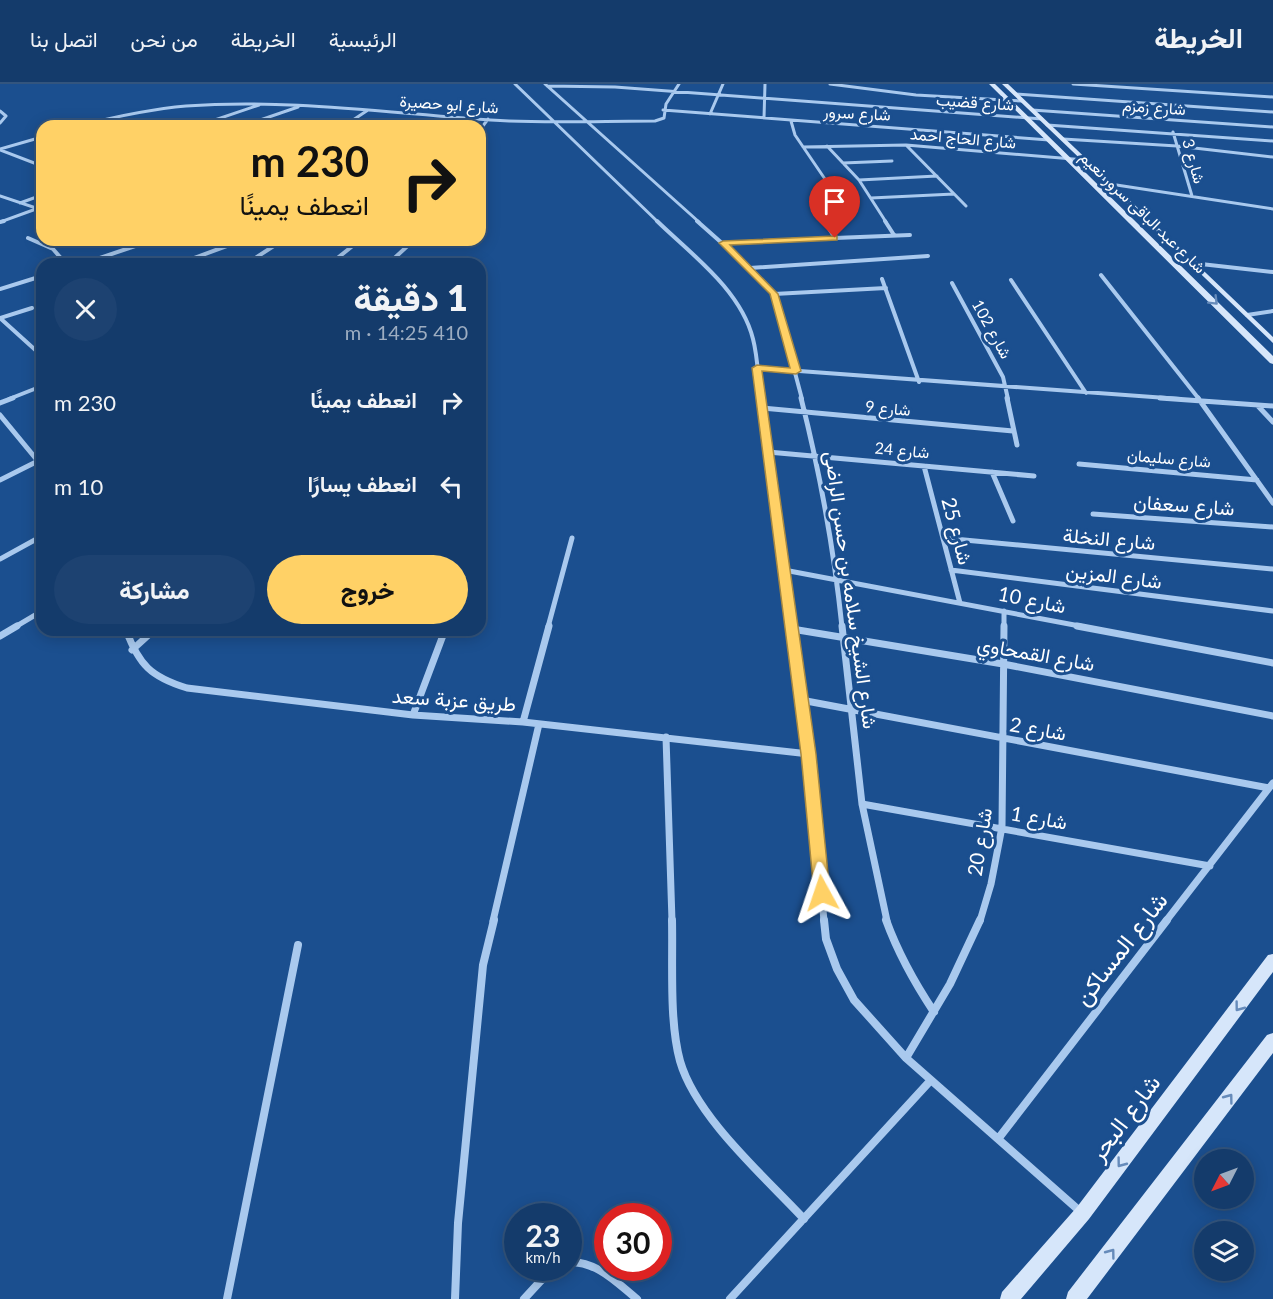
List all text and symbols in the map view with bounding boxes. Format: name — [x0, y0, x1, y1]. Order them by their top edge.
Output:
text: الخريطة — [1154, 20, 1243, 54]
text: اتصل بنا — [30, 26, 98, 51]
text: من نحن — [131, 26, 198, 51]
text: الخريطة — [231, 26, 296, 51]
text: الرئيسية — [329, 26, 397, 51]
street label: شارع قضيب — [935, 89, 1015, 117]
street label: شارع ابو حصيرة — [399, 91, 499, 119]
street label: شارع زمزم — [1121, 95, 1186, 121]
street label: شارع سرور — [822, 101, 891, 127]
street label: شارع الحاج احمد — [909, 123, 1017, 155]
text: 230 m — [251, 136, 369, 186]
street label: شارع 3 — [1176, 136, 1210, 186]
icon: right — [390, 144, 468, 222]
street label: شارع عبد الباقى سرور نعيم — [1074, 147, 1210, 279]
pin — [809, 176, 860, 238]
icon: arrive — [818, 185, 851, 218]
text: انعطف يمينًا — [240, 188, 369, 221]
text: 1 دقيقة — [354, 275, 468, 319]
button: close — [54, 278, 117, 341]
one-way arrow — [1206, 293, 1217, 304]
street label: شارع 102 — [966, 296, 1016, 363]
text: 410 m · 14:25 — [345, 320, 468, 344]
text: انعطف يمينًا — [310, 386, 417, 413]
icon: right — [435, 386, 468, 419]
text: 230 m — [54, 389, 116, 416]
street label: شارع 9 — [864, 396, 912, 422]
street label: شارع 24 — [874, 438, 930, 464]
street label: شارع سليمان — [1126, 444, 1212, 474]
street label: شارع الشيخ سلامه بن حسن الراضى — [818, 449, 883, 731]
text: انعطف يسارًا — [308, 470, 417, 497]
icon: left — [435, 470, 468, 503]
text: 10 m — [54, 473, 103, 500]
street label: شارع سعفان — [1132, 488, 1235, 522]
street label: شارع 25 — [935, 495, 978, 568]
street label: شارع النخلة — [1062, 522, 1156, 557]
button: مشاركة — [54, 555, 255, 624]
button: خروج — [267, 555, 468, 624]
street label: شارع المزين — [1065, 557, 1163, 596]
street label: شارع 10 — [996, 581, 1068, 620]
street label: شارع القمحاوي — [974, 631, 1097, 681]
street label: طريق عزبة سعد — [391, 683, 517, 717]
street label: شارع 2 — [1008, 711, 1068, 748]
street label: شارع 1 — [1009, 800, 1069, 837]
street label: شارع 20 — [962, 806, 999, 878]
position arrow — [790, 861, 854, 925]
street label: شارع المساكن — [1067, 886, 1175, 1012]
one-way arrow — [1235, 1001, 1246, 1012]
street label: شارع البحر — [1081, 1068, 1168, 1169]
one-way arrow — [1222, 1093, 1233, 1104]
north arrow — [1194, 1149, 1254, 1209]
map controls — [1194, 1149, 1254, 1281]
one-way arrow — [1117, 1156, 1128, 1167]
speed limit sign: 30 — [594, 1203, 672, 1281]
text: 23 — [526, 1217, 560, 1253]
button: layers — [1194, 1221, 1254, 1281]
text: km/h — [525, 1248, 561, 1266]
one-way arrow — [1103, 1248, 1114, 1259]

